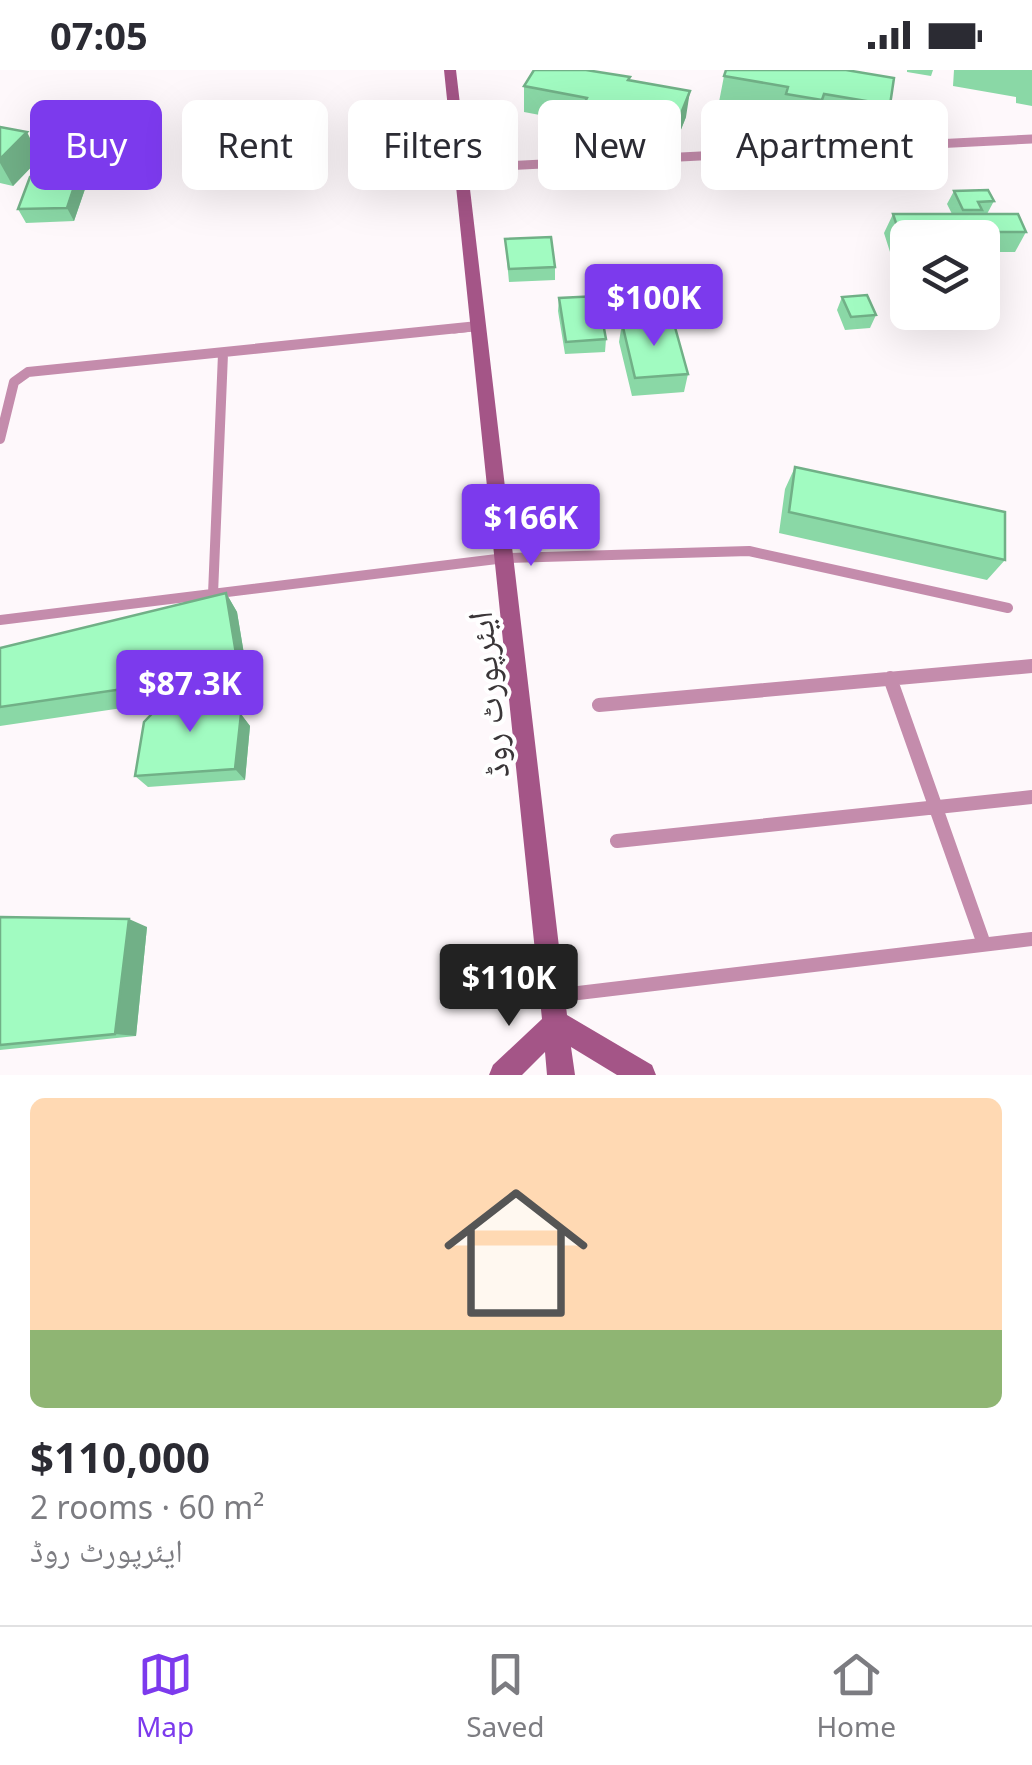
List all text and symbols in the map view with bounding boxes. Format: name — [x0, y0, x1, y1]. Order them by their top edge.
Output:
text: 07:05 — [50, 9, 148, 61]
chip: Buy — [30, 100, 162, 190]
chip: Rent — [182, 100, 328, 190]
chip: Filters — [348, 100, 518, 190]
chip: New — [538, 100, 681, 190]
chip: Apartment — [701, 100, 948, 190]
map controls — [890, 220, 1000, 330]
button: layers — [890, 220, 1000, 330]
pin: $100K — [584, 264, 724, 349]
text: $100K — [607, 275, 701, 318]
pin: $166K — [461, 484, 601, 569]
text: $166K — [484, 495, 578, 538]
street label: ایئرپورٹ روڈ — [455, 609, 519, 781]
pin: $87.3K — [109, 650, 271, 735]
text: $87.3K — [138, 661, 242, 704]
pin: $110K — [439, 944, 579, 1029]
text: $110K — [462, 955, 556, 998]
icon: home — [426, 1163, 606, 1343]
text: $110,000 — [30, 1428, 210, 1485]
text: 2 rooms · 60 m² — [30, 1485, 264, 1528]
text: ایئرپورٹ روڈ — [30, 1528, 183, 1571]
tab: Map — [136, 1647, 194, 1745]
tab: Saved — [466, 1647, 544, 1745]
tab: Home — [816, 1647, 896, 1745]

